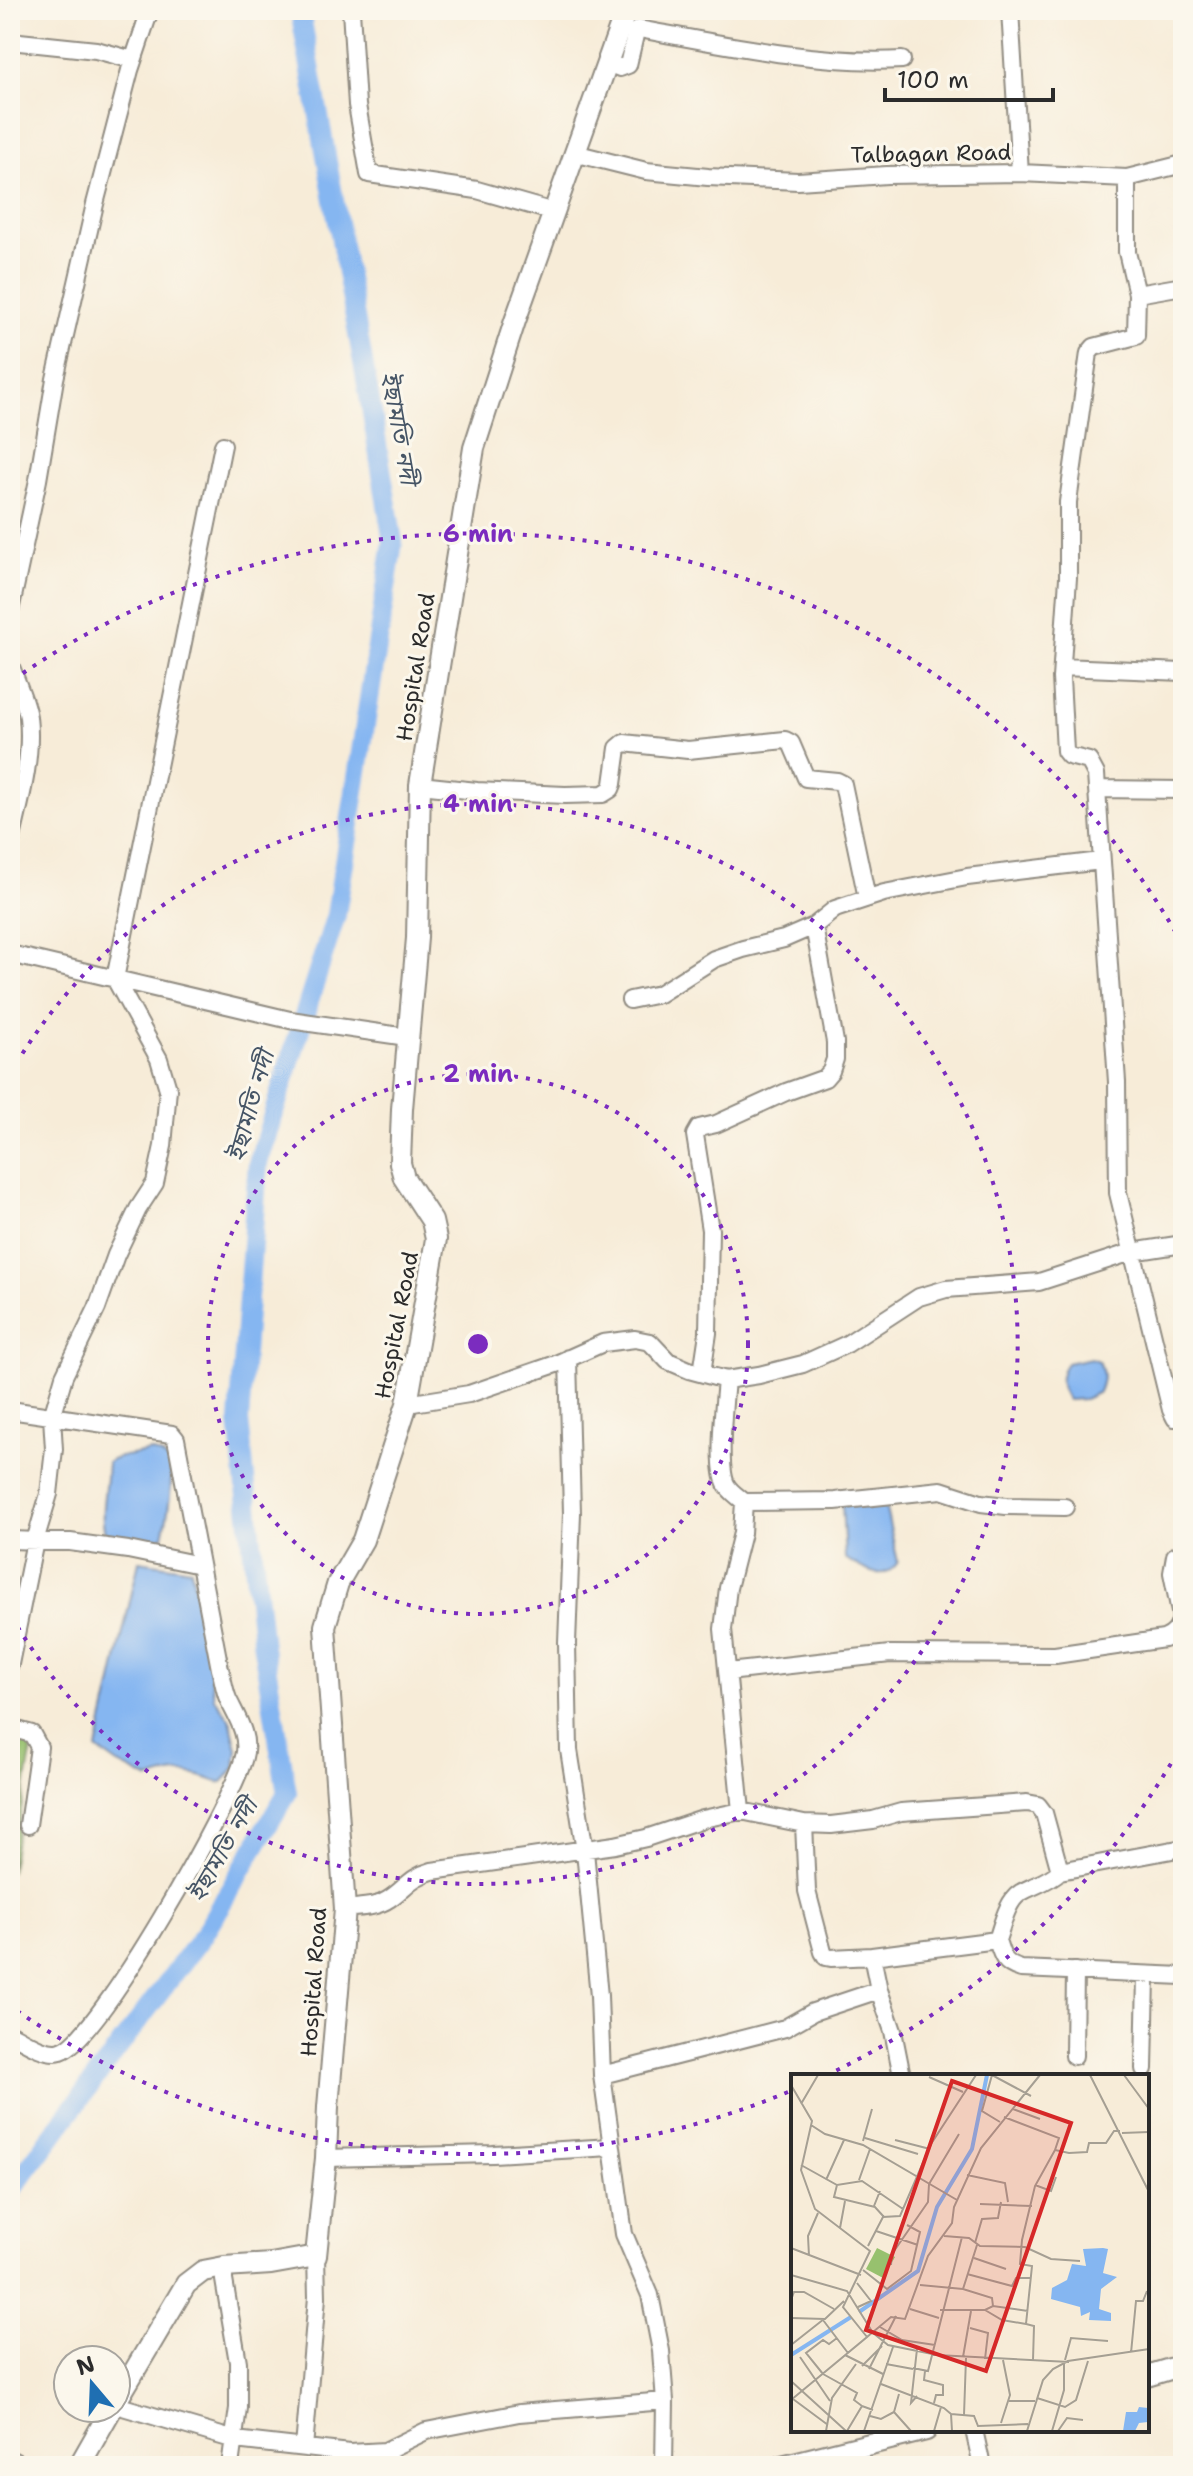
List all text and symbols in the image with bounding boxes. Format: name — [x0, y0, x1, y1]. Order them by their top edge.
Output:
scale bar — [885, 52, 1053, 102]
text: 100 m — [897, 64, 969, 96]
street label: Talbagan Road — [850, 138, 1012, 169]
water label: ইছামতি নদী — [373, 369, 425, 492]
text: 6 min — [443, 518, 513, 550]
street label: Hospital Road — [389, 591, 442, 743]
text: 4 min — [443, 788, 513, 820]
water label: ইছামতি নদী — [220, 1042, 283, 1165]
text: 2 min — [443, 1058, 513, 1090]
street label: Hospital Road — [368, 1249, 425, 1401]
centre of rings — [464, 1330, 492, 1358]
water label: ইছামতি নদী — [181, 1789, 268, 1907]
street label: Hospital Road — [294, 1906, 333, 2058]
inset map — [791, 2074, 1149, 2432]
north arrow — [52, 2344, 132, 2424]
text: N — [73, 2349, 99, 2382]

